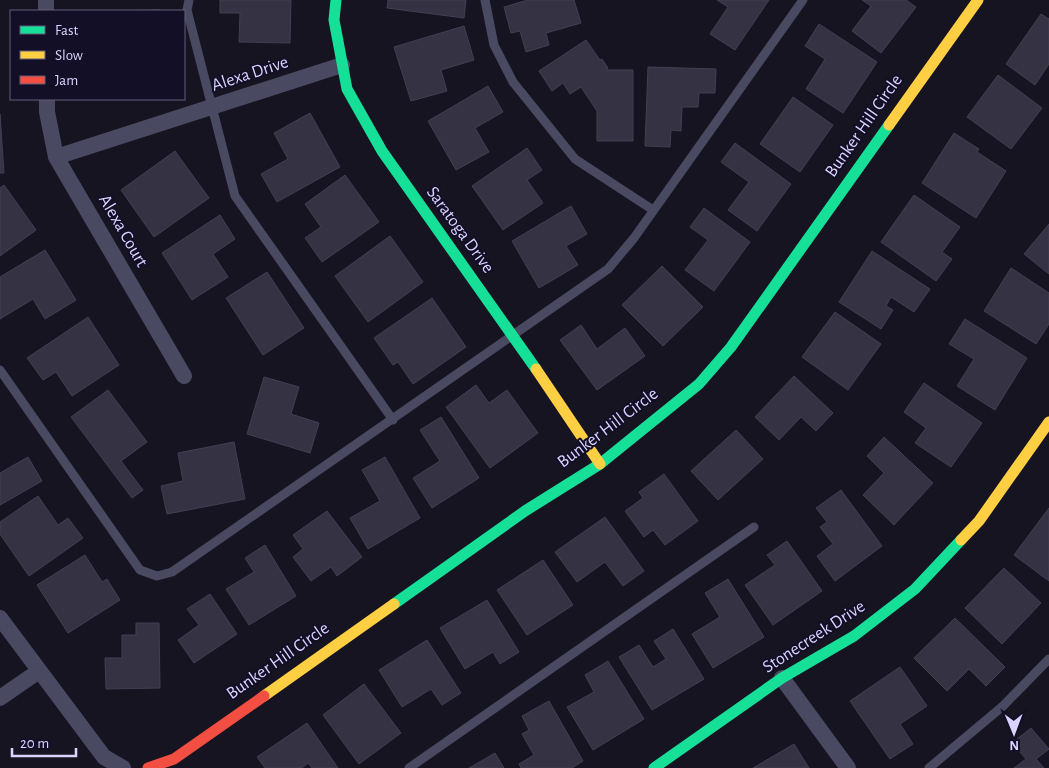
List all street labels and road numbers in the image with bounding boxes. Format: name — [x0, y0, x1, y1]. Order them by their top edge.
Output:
street label: Alexa Drive — [209, 53, 291, 95]
street label: Bunker Hill Circle — [822, 71, 906, 181]
street label: Saratoga Drive — [423, 184, 497, 276]
street label: Alexa Court — [95, 192, 151, 270]
street label: Bunker Hill Circle — [554, 385, 662, 471]
street label: Stonecreek Drive — [760, 597, 868, 677]
street label: Bunker Hill Circle — [223, 619, 333, 703]

